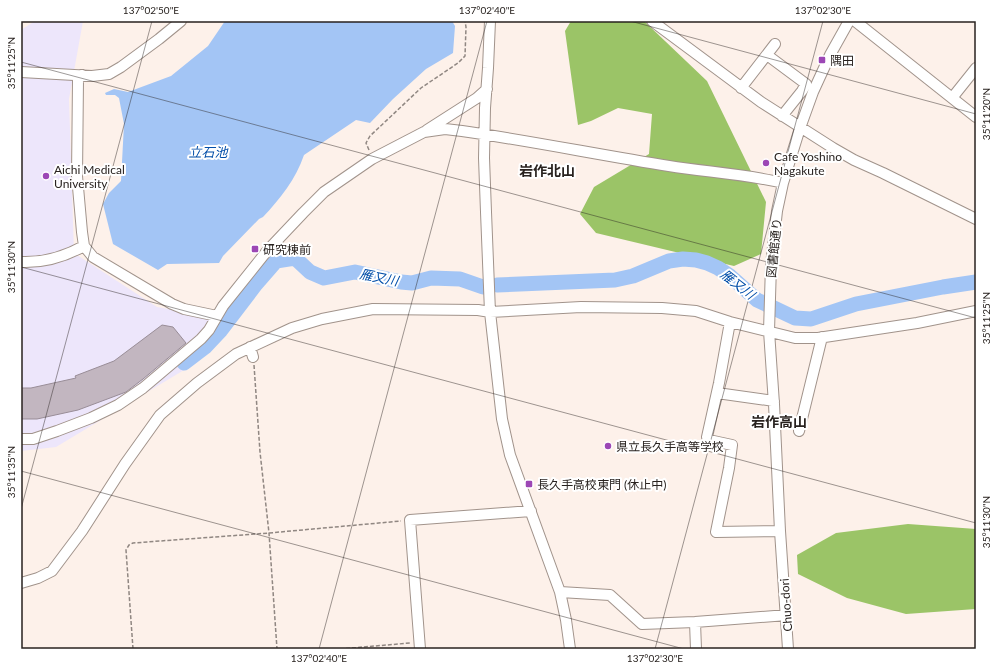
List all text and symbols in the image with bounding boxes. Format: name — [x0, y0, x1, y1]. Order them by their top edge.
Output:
text: 137°02'50"E — [123, 4, 179, 16]
text: 137°02'40"E — [459, 4, 515, 16]
text: 137°02'30"E — [795, 4, 851, 16]
text: 35°11'25"N — [5, 37, 17, 89]
place label: 隅田 — [830, 53, 854, 68]
marker: 隅田 — [817, 55, 827, 65]
text: 35°11'20"N — [980, 88, 992, 140]
water label: 立石池 — [188, 144, 229, 160]
place label: Cafe Yoshino Nagakute — [774, 149, 842, 178]
marker: Cafe Yoshino Nagakute — [761, 158, 771, 168]
place label: Aichi Medical University — [54, 162, 125, 191]
district label: 岩作北山 — [519, 162, 575, 179]
marker: Aichi Medical University — [41, 171, 51, 181]
street label: 図書館通り — [763, 217, 785, 279]
text: 35°11'30"N — [5, 241, 17, 293]
place label: 研究棟前 — [263, 242, 311, 257]
marker: 研究棟前 — [250, 244, 260, 254]
water label: 雁又川 — [358, 265, 402, 289]
water label: 雁又川 — [718, 266, 760, 304]
text: 35°11'25"N — [980, 292, 992, 344]
district label: 岩作高山 — [751, 413, 807, 430]
place label: 県立長久手高等学校 — [616, 439, 724, 454]
marker: 県立長久手高等学校 — [603, 441, 613, 451]
text: 35°11'35"N — [5, 446, 17, 498]
place label: 長久手高校東門 (休止中) — [537, 477, 666, 492]
marker: 長久手高校東門 (休止中) — [524, 479, 534, 489]
text: 35°11'30"N — [980, 496, 992, 548]
street label: Chuo-dori — [777, 578, 795, 632]
text: 137°02'40"E — [291, 652, 347, 664]
text: 137°02'30"E — [627, 652, 683, 664]

